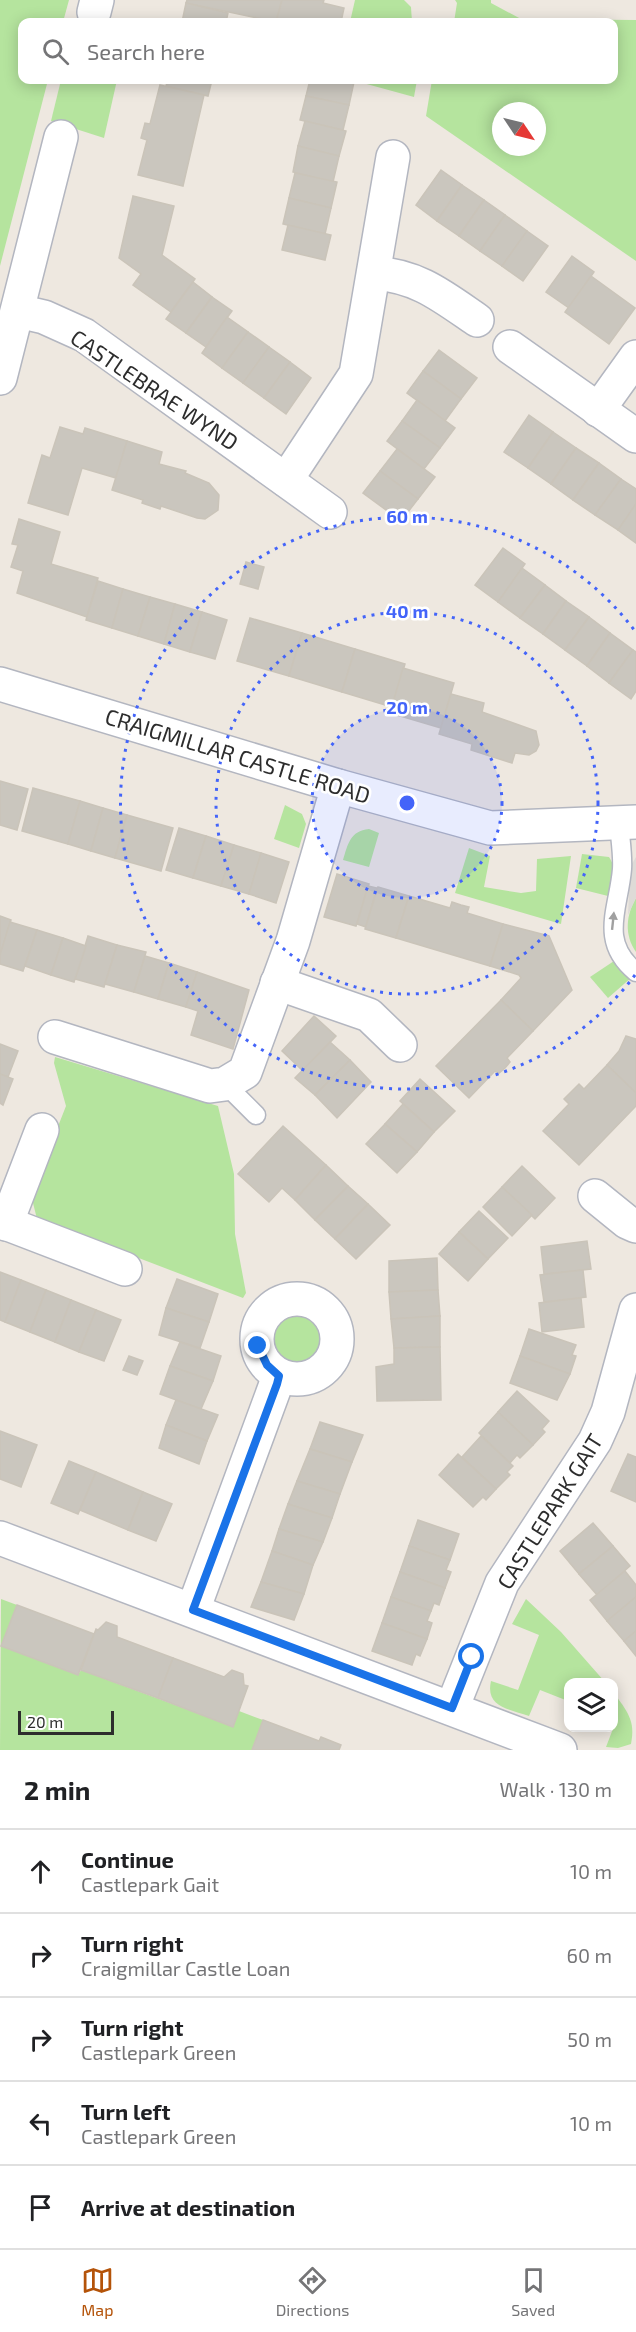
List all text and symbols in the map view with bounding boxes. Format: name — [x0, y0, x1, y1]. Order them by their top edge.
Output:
search box — [18, 18, 618, 84]
icon: search — [39, 35, 72, 68]
text: Search here — [87, 38, 205, 64]
north arrow — [492, 102, 546, 156]
street label: CASTLEBRAE WYND — [66, 323, 244, 455]
text: 60 m — [386, 505, 428, 527]
text: 40 m — [386, 600, 428, 622]
text: 20 m — [386, 696, 428, 718]
street label: CRAIGMILLAR CASTLE ROAD — [102, 702, 374, 808]
centre of rings — [397, 793, 417, 813]
one-way arrow — [608, 912, 618, 931]
route end — [244, 1332, 270, 1358]
street label: CASTLEPARK GAIT — [491, 1428, 607, 1593]
route start — [458, 1643, 484, 1669]
map controls — [564, 1678, 618, 1732]
button: layers — [564, 1678, 618, 1732]
scale bar — [18, 1708, 114, 1736]
text: 20 m — [27, 1712, 63, 1731]
text: 2 min — [24, 1774, 90, 1805]
text: Walk · 130 m — [500, 1777, 612, 1801]
text: Continue — [81, 1846, 174, 1872]
icon: ahead — [24, 1855, 57, 1888]
text: 10 m — [570, 1859, 612, 1883]
text: Castlepark Gait — [81, 1872, 219, 1896]
text: Turn right — [81, 1930, 183, 1956]
icon: right — [24, 1939, 57, 1972]
text: 60 m — [567, 1943, 612, 1967]
text: Craigmillar Castle Loan — [81, 1956, 290, 1980]
text: Turn right — [81, 2014, 183, 2040]
icon: right — [24, 2023, 57, 2056]
text: 50 m — [567, 2027, 612, 2051]
text: Castlepark Green — [81, 2040, 236, 2064]
text: Turn left — [81, 2098, 170, 2124]
icon: left — [24, 2107, 57, 2140]
text: 10 m — [570, 2111, 612, 2135]
text: Castlepark Green — [81, 2124, 236, 2148]
icon: arrive — [24, 2191, 57, 2224]
text: Arrive at destination — [81, 2194, 295, 2220]
tab: Map — [81, 2264, 114, 2319]
tab: Directions — [276, 2264, 349, 2319]
tab: Saved — [511, 2264, 555, 2319]

